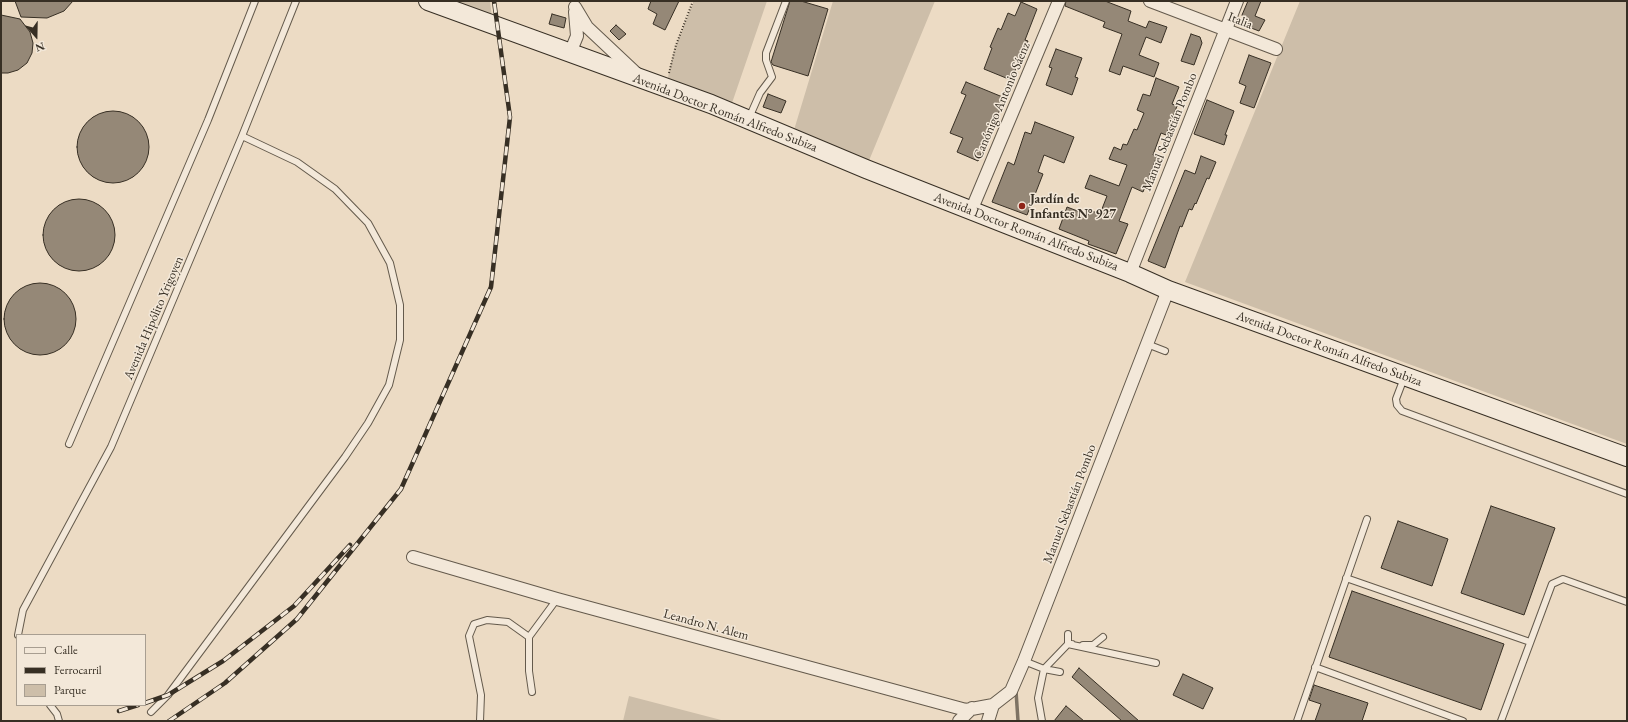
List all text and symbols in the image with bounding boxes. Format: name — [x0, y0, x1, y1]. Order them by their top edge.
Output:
street label: Italia — [1225, 9, 1255, 33]
north arrow — [16, 16, 56, 56]
text: N — [34, 39, 47, 55]
street label: Canónigo Antonio Sáenz — [970, 40, 1034, 162]
street label: Avenida Doctor Román Alfredo Subiza — [631, 71, 819, 155]
street label: Manuel Sebastián Pombo — [1139, 71, 1201, 193]
street label: Avenida Doctor Román Alfredo Subiza — [932, 190, 1120, 274]
place label: Jardín de Infantes N° 927 — [1030, 191, 1116, 222]
marker: Jardín de Infantes N° 927 — [1017, 201, 1027, 211]
street label: Avenida Hipólito Yrigoyen — [121, 254, 187, 382]
street label: Avenida Doctor Román Alfredo Subiza — [1234, 308, 1424, 390]
street label: Manuel Sebastián Pombo — [1040, 442, 1100, 566]
street label: Leandro N. Alem — [662, 606, 750, 644]
legend — [16, 634, 146, 706]
text: Calle — [54, 642, 78, 658]
text: Ferrocarril — [54, 662, 102, 678]
text: Parque — [54, 682, 86, 698]

